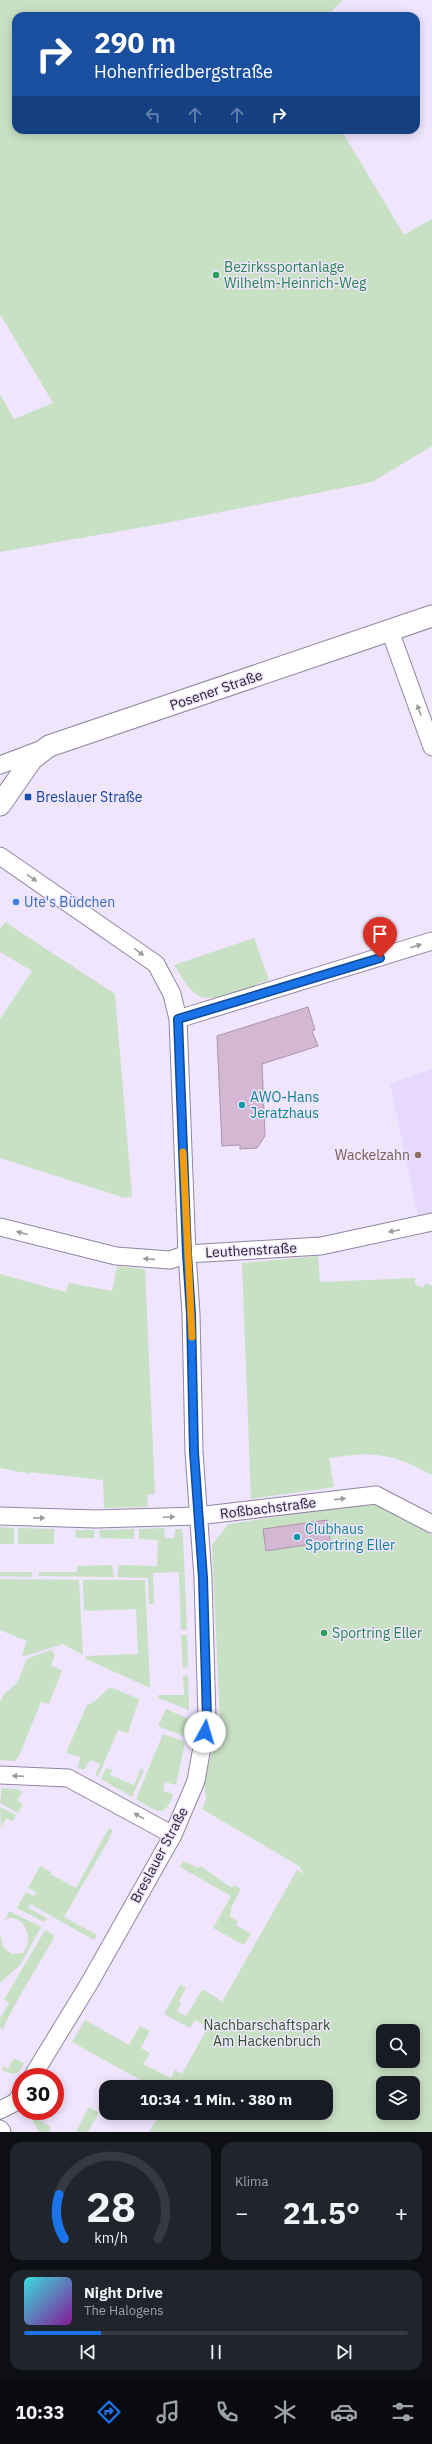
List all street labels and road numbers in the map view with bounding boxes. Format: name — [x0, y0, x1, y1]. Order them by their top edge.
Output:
street label: Posener Straße — [167, 666, 265, 714]
street label: Leuthenstraße — [205, 1239, 298, 1261]
street label: Roßbachstraße — [219, 1493, 317, 1523]
street label: Breslauer Straße — [126, 1804, 192, 1906]

